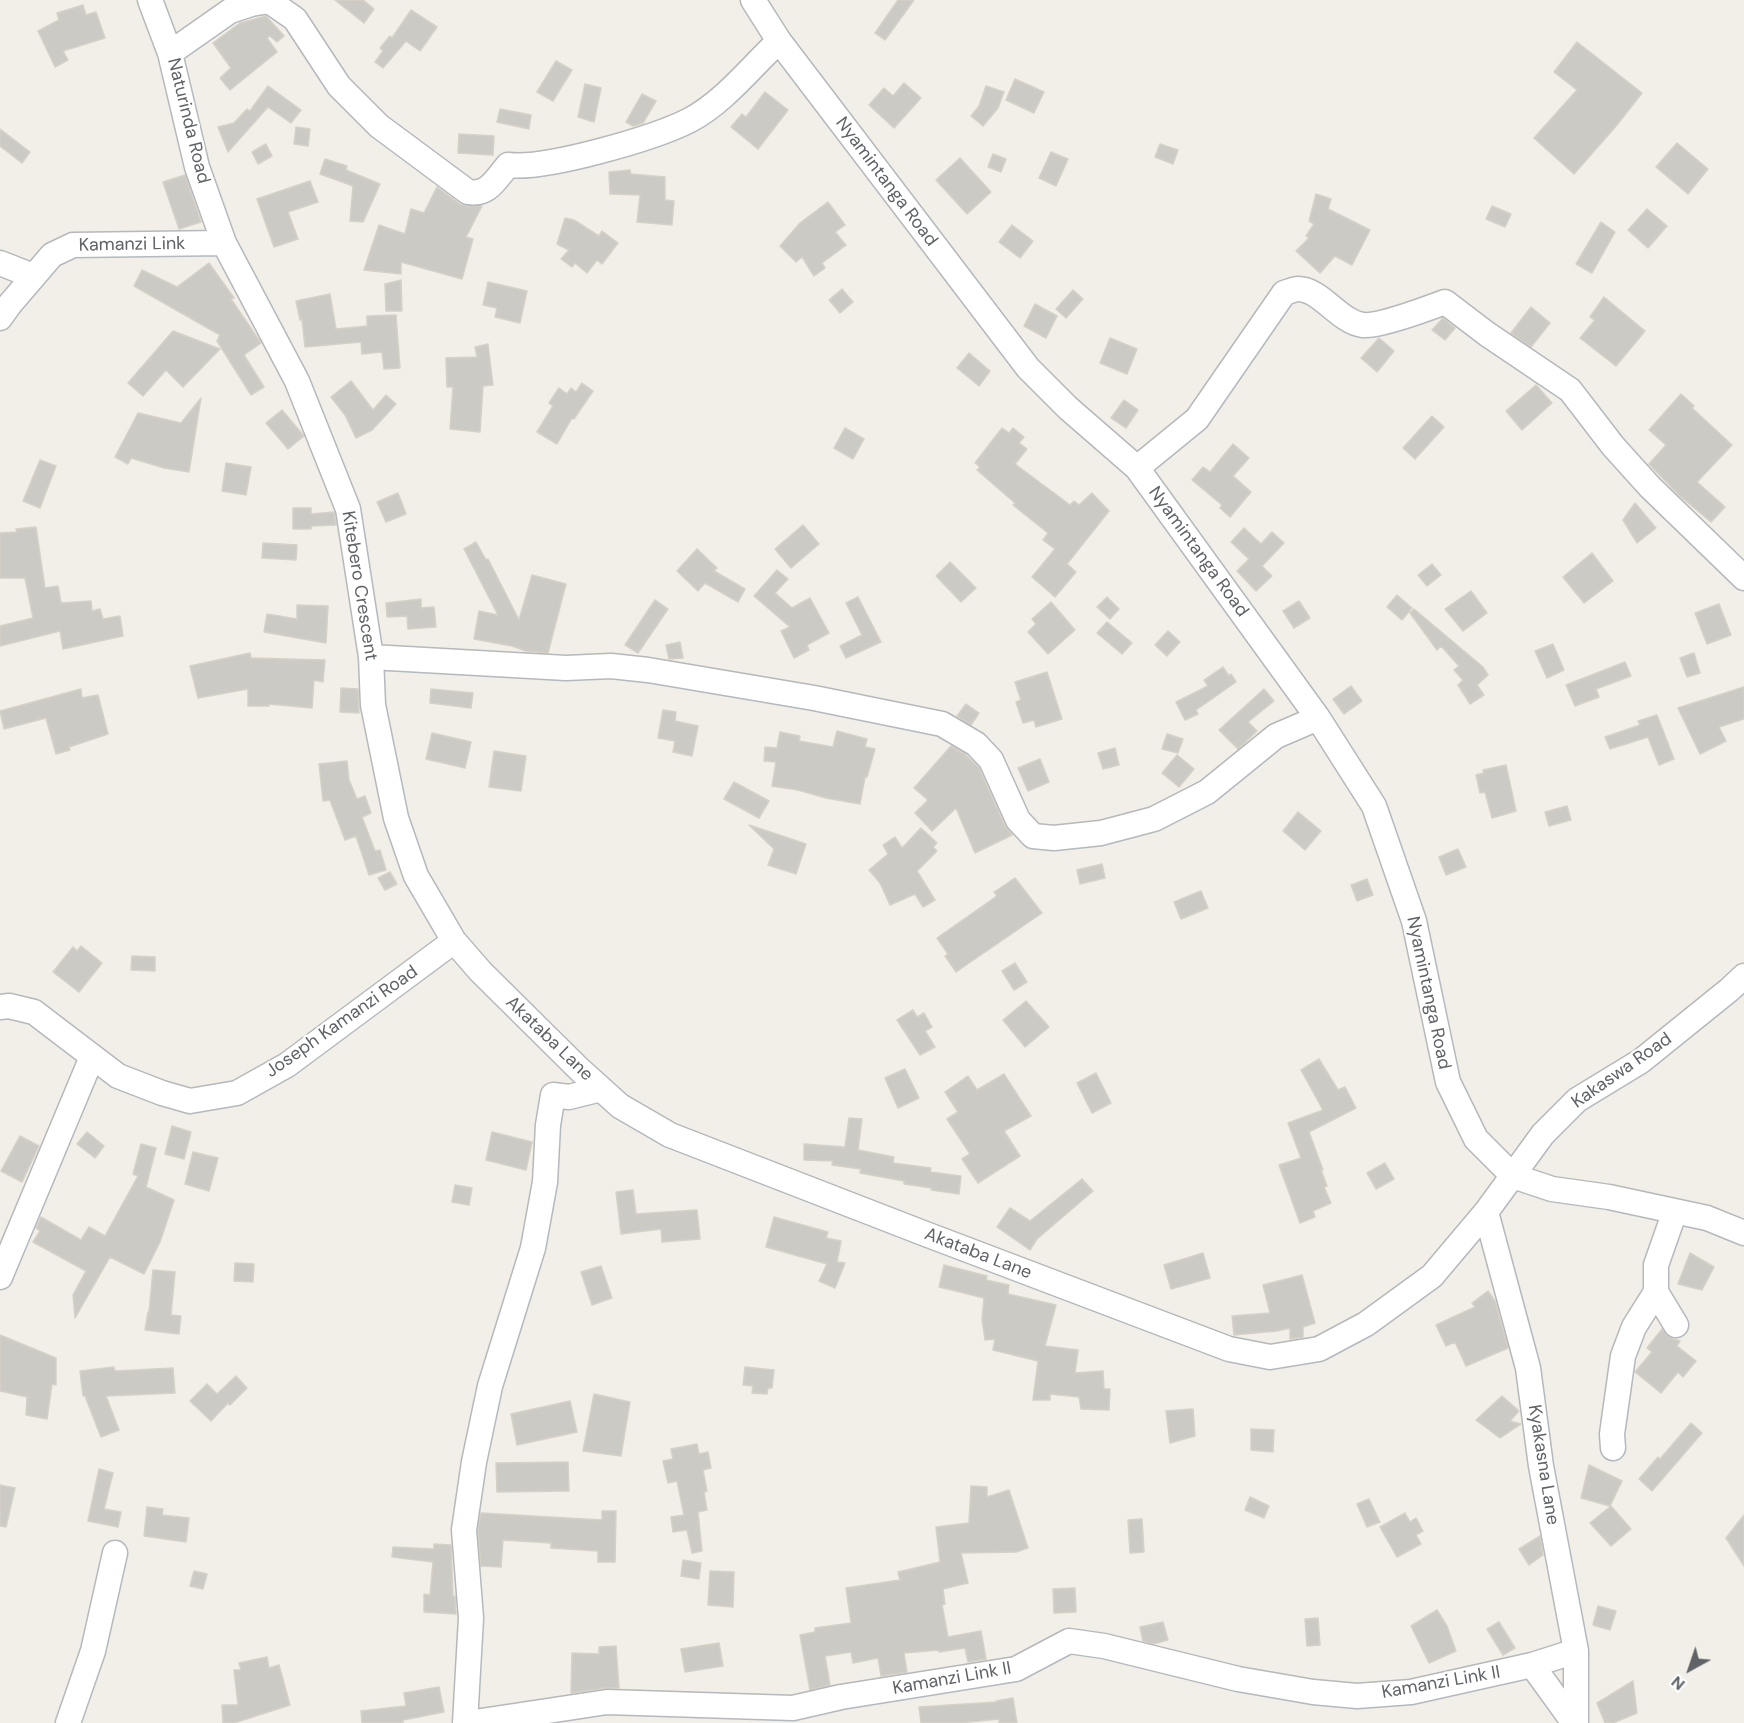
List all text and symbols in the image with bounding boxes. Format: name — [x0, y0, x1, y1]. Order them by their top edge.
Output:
street label: Naturinda Road — [162, 56, 214, 186]
street label: Nyamintanga Road — [830, 113, 942, 251]
street label: Kamanzi Link — [79, 233, 185, 257]
street label: Nyamintanga Road — [1143, 483, 1253, 621]
street label: Kitebero Crescent — [336, 509, 382, 663]
street label: Nyamintanga Road — [1401, 914, 1455, 1072]
street label: Joseph Kamanzi Road — [262, 961, 422, 1083]
street label: Akataba Lane — [501, 992, 597, 1086]
street label: Kakaswa Road — [1568, 1029, 1676, 1113]
street label: Akataba Lane — [921, 1224, 1035, 1284]
street label: Kyakasna Lane — [1523, 1403, 1563, 1527]
north arrow — [1660, 1639, 1720, 1699]
street label: Kamanzi Link II — [891, 1658, 1013, 1700]
street label: Kamanzi Link II — [1380, 1662, 1502, 1704]
text: N — [1667, 1671, 1689, 1695]

